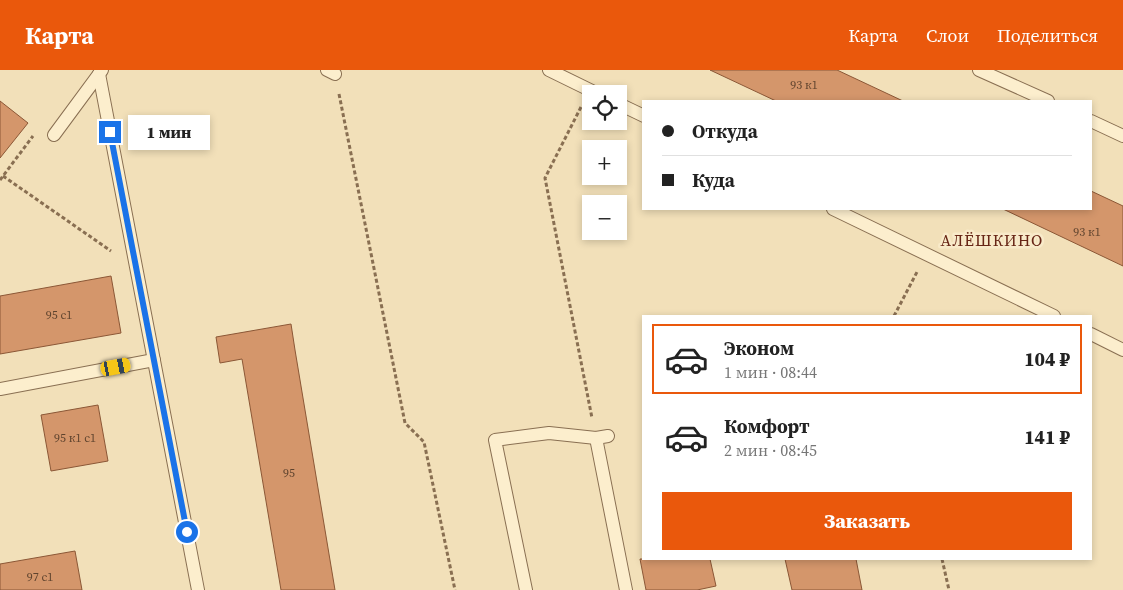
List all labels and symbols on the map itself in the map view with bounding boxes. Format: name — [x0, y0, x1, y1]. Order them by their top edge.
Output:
house number: 93 к1 — [790, 77, 818, 93]
callout: 1 мин — [128, 114, 210, 150]
route end — [99, 121, 121, 143]
house number: 93 к1 — [1073, 224, 1101, 240]
district label: АЛЁШКИНО — [941, 229, 1043, 251]
house number: 95 с1 — [46, 307, 72, 323]
car — [99, 357, 132, 377]
house number: 95 к1 с1 — [54, 430, 96, 446]
house number: 95 — [283, 465, 295, 481]
route start — [176, 521, 198, 543]
house number: 97 с1 — [27, 569, 53, 585]

